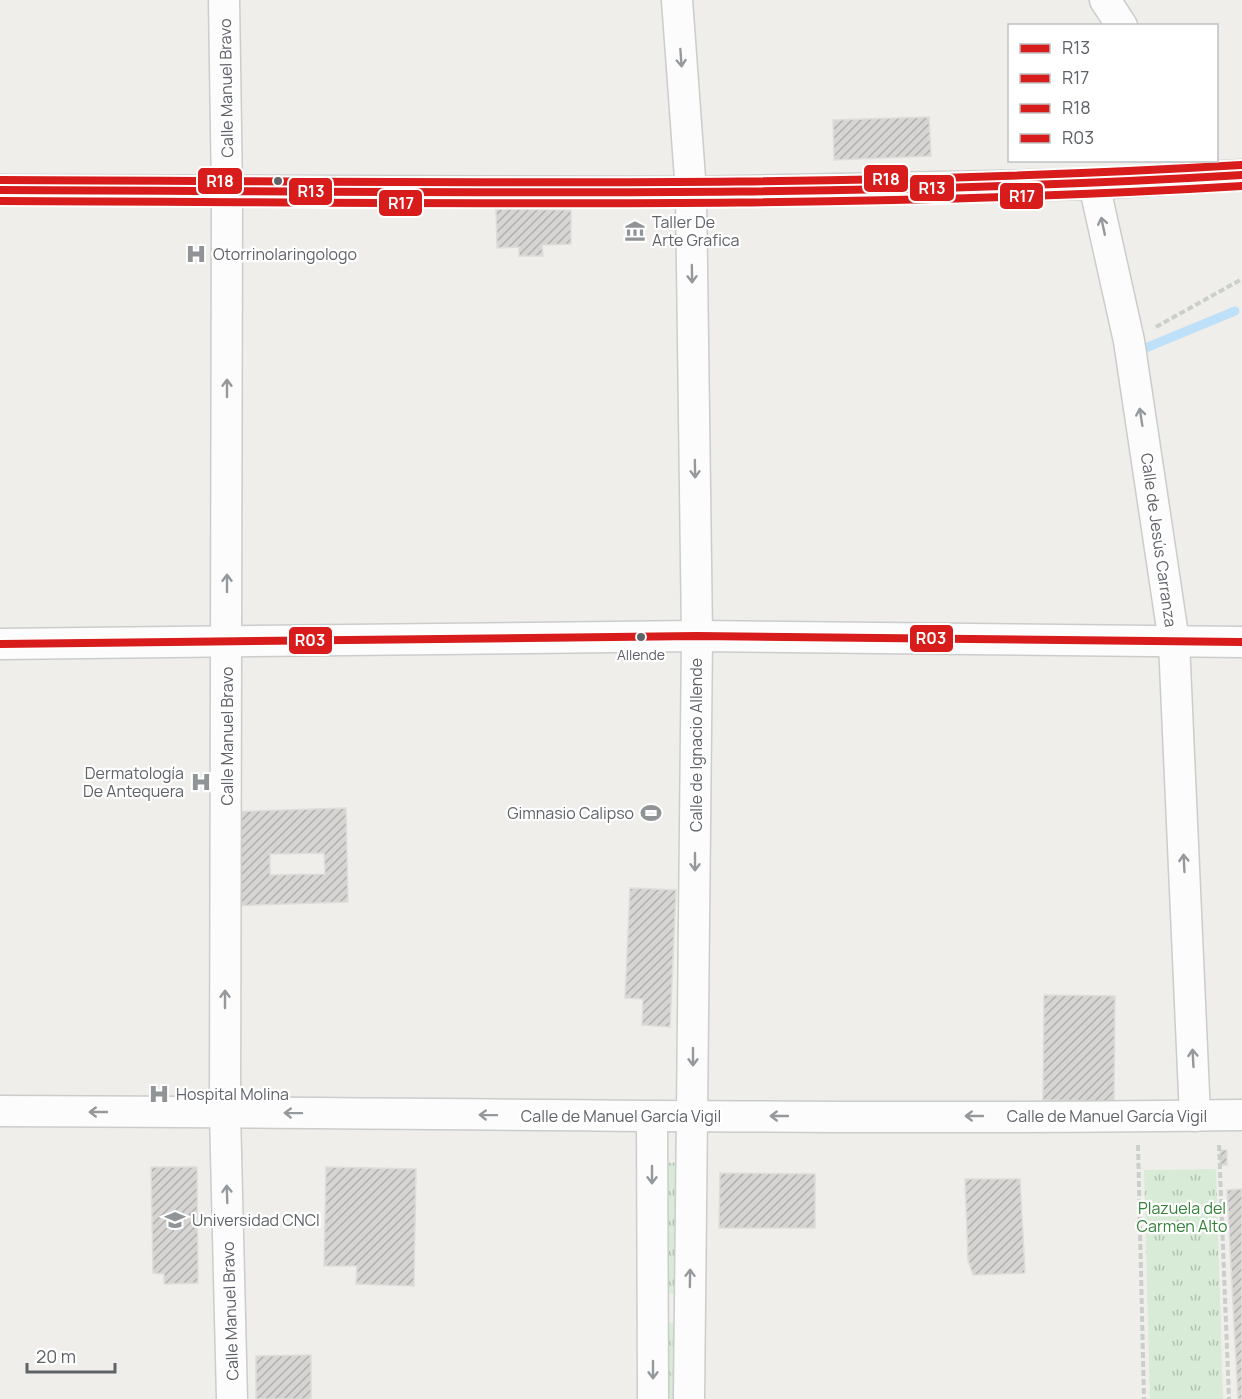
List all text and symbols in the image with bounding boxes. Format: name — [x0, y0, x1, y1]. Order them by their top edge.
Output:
street label: Calle Manuel Bravo — [214, 18, 238, 158]
legend — [1008, 24, 1218, 162]
text: R13 — [1062, 35, 1090, 59]
one-way arrow — [676, 48, 687, 68]
text: R17 — [1062, 65, 1089, 89]
text: R18 — [1062, 95, 1091, 119]
text: R03 — [1062, 125, 1094, 149]
line badge: R18 — [863, 164, 909, 193]
line badge: R18 — [197, 167, 243, 195]
text: R18 — [872, 168, 900, 190]
text: R18 — [206, 170, 234, 192]
line badge: R13 — [909, 174, 955, 202]
unlabelled marker — [272, 175, 284, 187]
line badge: R13 — [288, 177, 333, 206]
text: R13 — [919, 177, 945, 199]
text: R13 — [298, 180, 324, 202]
line badge: R17 — [999, 182, 1044, 210]
text: R17 — [1009, 185, 1035, 207]
line badge: R17 — [378, 189, 423, 217]
text: R17 — [388, 192, 414, 214]
place label: Taller De Arte Grafica — [652, 211, 740, 251]
one-way arrow — [1097, 217, 1108, 236]
museum icon: Taller De Arte Grafica — [623, 219, 647, 243]
hospital icon: Otorrinolaringologo — [184, 242, 208, 266]
place label: Otorrinolaringologo — [213, 243, 357, 265]
one-way arrow — [686, 263, 698, 283]
one-way arrow — [221, 378, 233, 398]
one-way arrow — [1135, 408, 1146, 428]
street label: Calle de Jesús Carranza — [1136, 452, 1182, 628]
one-way arrow — [689, 458, 701, 478]
one-way arrow — [221, 573, 233, 593]
line badge: R03 — [909, 624, 954, 653]
line badge: R03 — [288, 626, 333, 655]
text: R03 — [916, 627, 946, 649]
text: R03 — [295, 629, 325, 651]
marker: Allende — [635, 631, 647, 643]
place label: Allende — [617, 645, 665, 664]
street label: Calle de Ignacio Allende — [685, 658, 707, 832]
street label: Calle Manuel Bravo — [216, 666, 238, 806]
place label: Dermatología De Antequera — [83, 762, 184, 802]
hospital icon: Dermatología De Antequera — [189, 770, 213, 794]
sports icon: Gimnasio Calipso — [639, 801, 663, 825]
place label: Gimnasio Calipso — [507, 802, 634, 824]
one-way arrow — [689, 852, 701, 872]
one-way arrow — [1178, 853, 1189, 873]
one-way arrow — [219, 989, 231, 1009]
one-way arrow — [687, 1047, 699, 1067]
one-way arrow — [1187, 1048, 1198, 1068]
hospital icon: Hospital Molina — [147, 1082, 171, 1106]
place label: Hospital Molina — [176, 1083, 289, 1105]
street label: Calle de Manuel García Vigil — [521, 1105, 721, 1127]
street label: Calle de Manuel García Vigil — [1007, 1105, 1207, 1127]
one-way arrow — [89, 1106, 109, 1118]
one-way arrow — [284, 1107, 304, 1118]
one-way arrow — [479, 1109, 499, 1121]
one-way arrow — [769, 1110, 789, 1122]
one-way arrow — [964, 1110, 984, 1122]
one-way arrow — [646, 1165, 658, 1185]
one-way arrow — [221, 1184, 233, 1204]
park label: Plazuela del Carmen Alto — [1137, 1197, 1227, 1237]
school or university icon: Universidad CNCI — [163, 1208, 187, 1232]
place label: Universidad CNCI — [192, 1209, 320, 1231]
street label: Calle Manuel Bravo — [217, 1241, 243, 1381]
one-way arrow — [685, 1268, 696, 1288]
scale bar — [27, 1336, 116, 1374]
text: 20 m — [36, 1344, 76, 1368]
one-way arrow — [647, 1360, 659, 1380]

